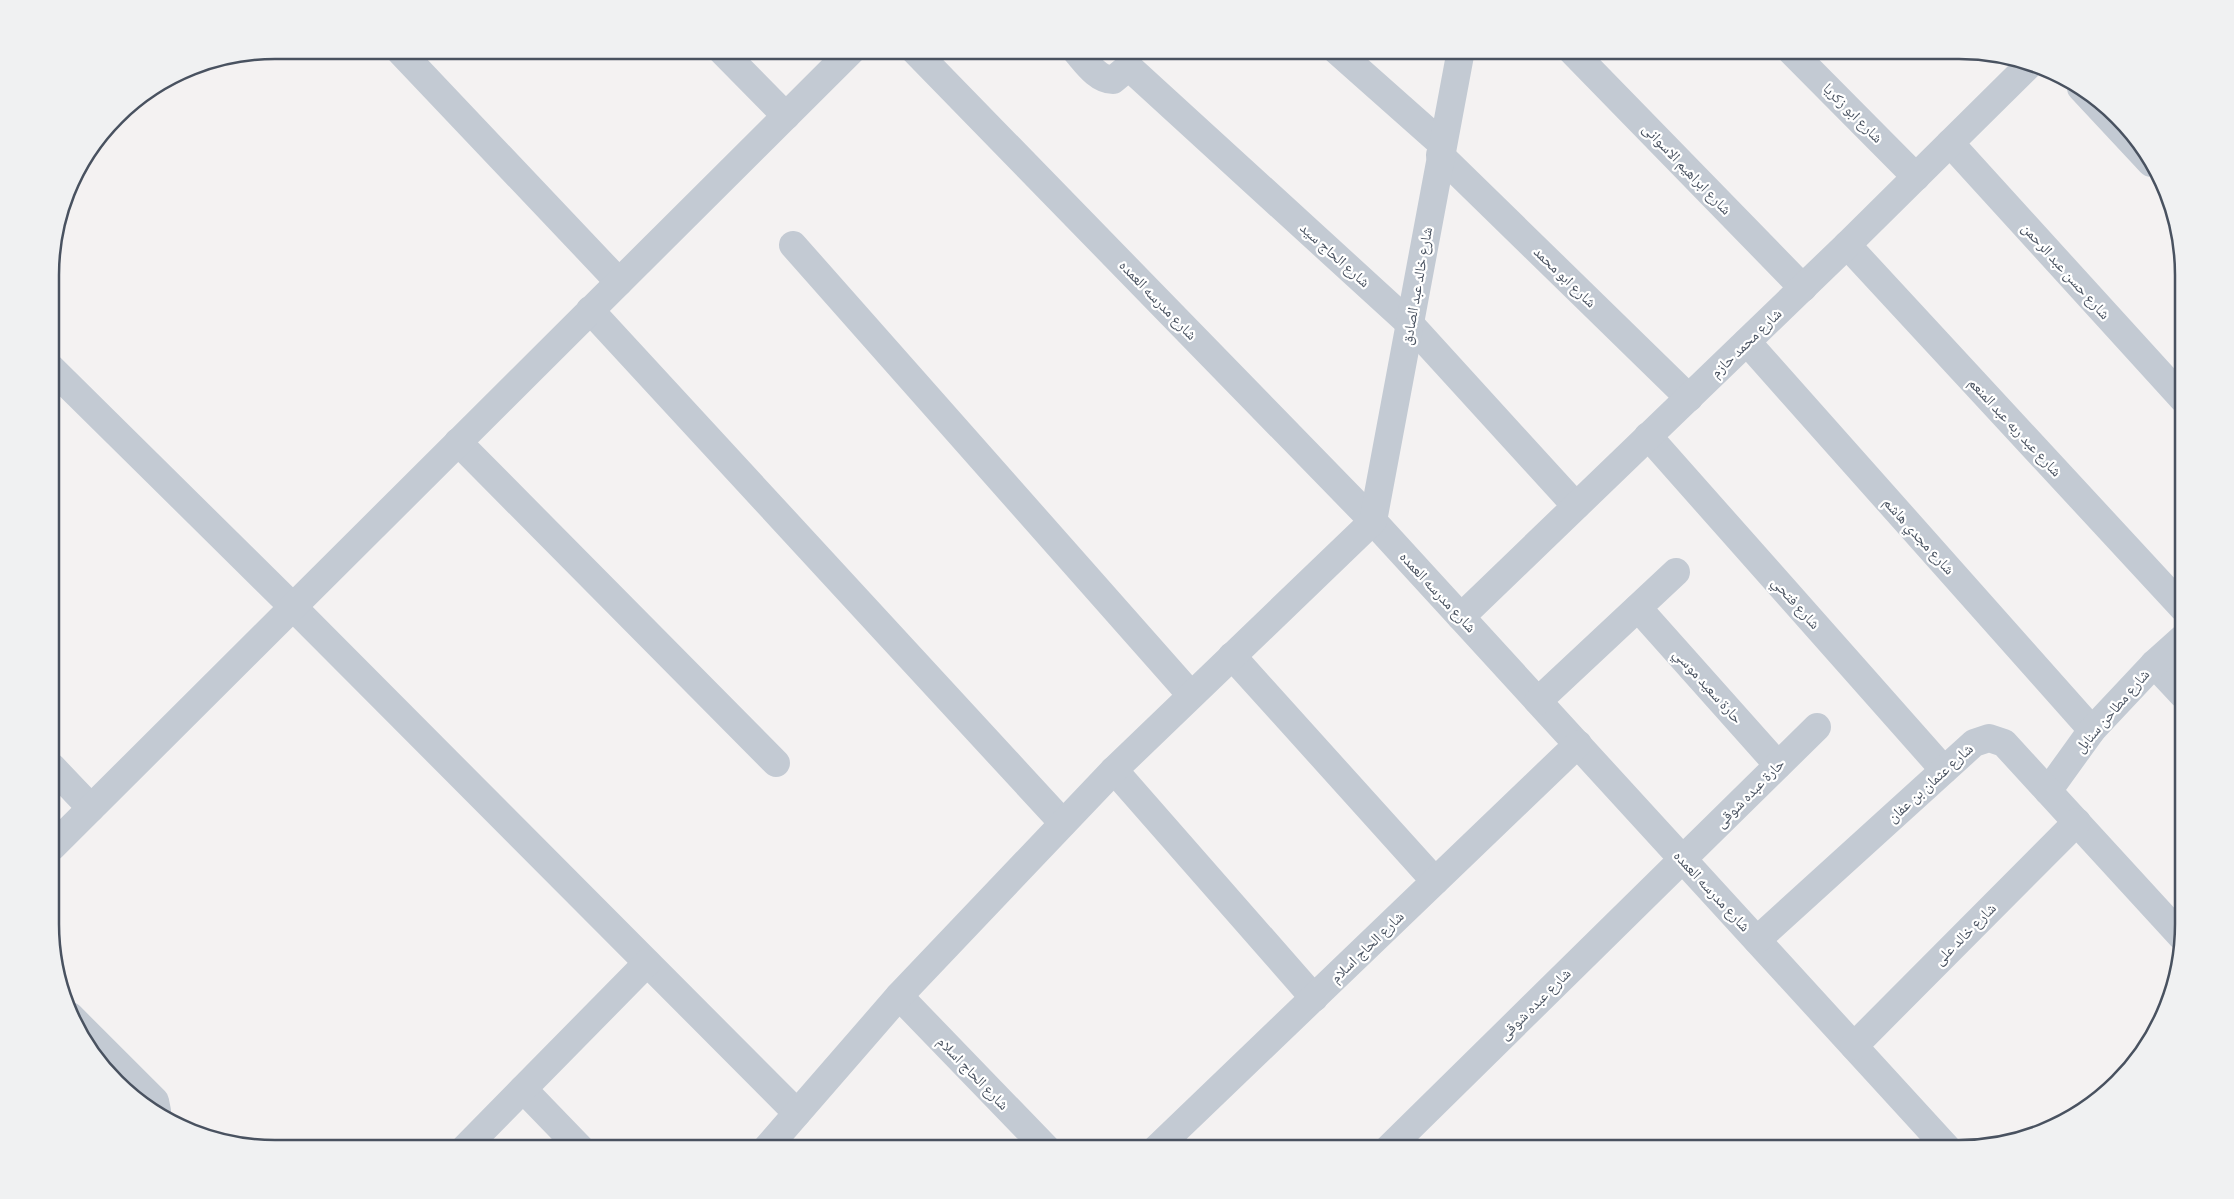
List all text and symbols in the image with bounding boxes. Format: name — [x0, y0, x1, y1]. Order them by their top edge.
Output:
street label: شارع ابو زكريا — [1819, 78, 1888, 147]
street label: شارع ابراهيم الاسوانى — [1638, 118, 1737, 219]
street label: شارع الحاج سيد — [1296, 217, 1375, 292]
street label: شارع حسن عبد الرحمن — [2017, 218, 2116, 324]
street label: شارع خالد عبد الصادق — [1396, 225, 1437, 347]
street label: شارع ابو محمد — [1529, 241, 1602, 312]
street label: شارع مدرسه العمده — [1115, 255, 1202, 344]
street label: شارع محمد حازم — [1705, 303, 1786, 382]
street label: شارع عبد ربه عبد المنعم — [1964, 373, 2067, 481]
street label: شارع مجدي هاشم — [1878, 492, 1960, 580]
street label: شارع مدرسه العمده — [1395, 546, 1482, 637]
street label: شارع فتحي — [1766, 572, 1826, 635]
street label: حارة سعيد موسي — [1668, 643, 1748, 729]
street label: شارع مطاحن سنابل — [2069, 664, 2154, 757]
street label: شارع عثمان بن عفان — [1882, 738, 1977, 827]
street label: حارة عبده شوقى — [1710, 753, 1789, 832]
street label: شارع مدرسه العمده — [1669, 845, 1756, 936]
street label: شارع خالد على — [1929, 898, 2001, 970]
street label: شارع الحاج اسلام — [1325, 906, 1408, 987]
street label: شارع عبده شوقى — [1494, 963, 1575, 1044]
street label: شارع الحاج اسلام — [933, 1031, 1014, 1114]

